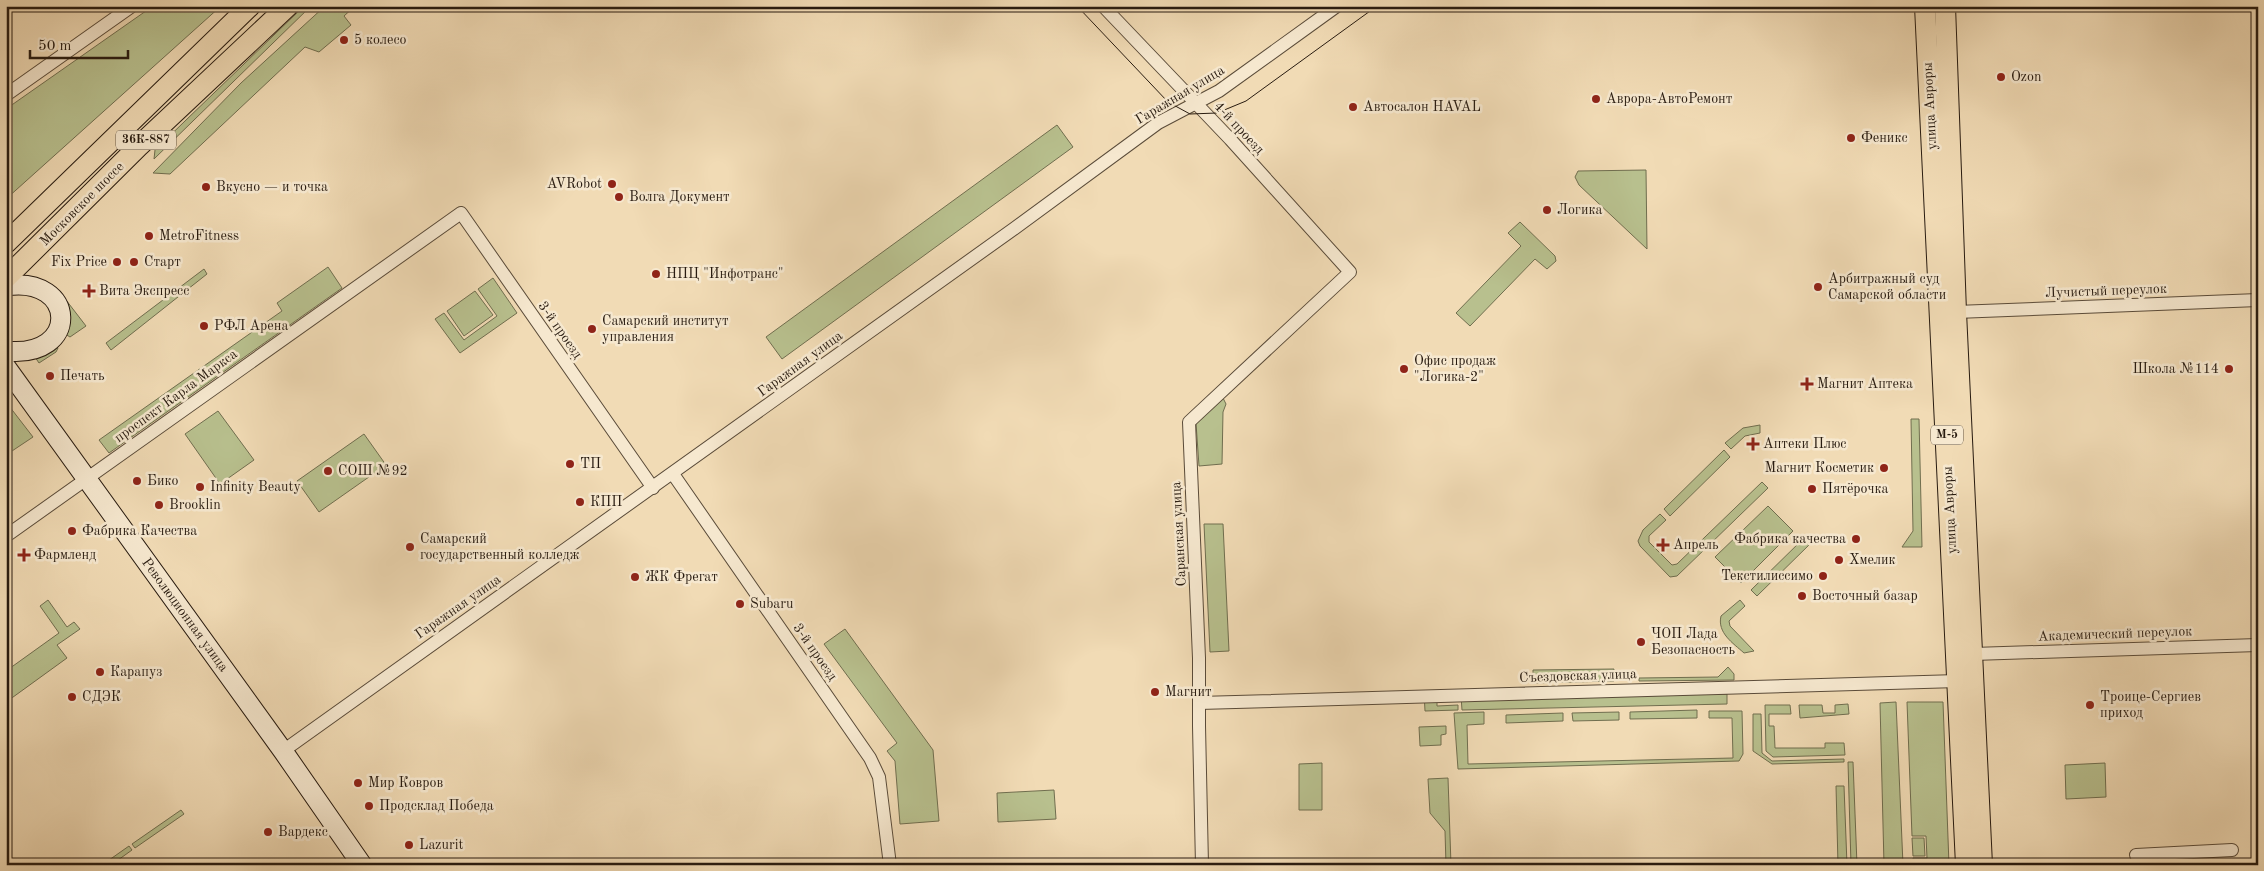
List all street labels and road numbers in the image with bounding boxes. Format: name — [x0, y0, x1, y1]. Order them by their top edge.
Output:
street label: улица Авроры — [1921, 62, 1939, 150]
street label: Гаражная улица — [1133, 63, 1227, 127]
street label: 4-й проезд — [1211, 99, 1267, 157]
road number: 36К-887 — [116, 130, 176, 150]
street label: Московское шоссе — [37, 159, 127, 249]
street label: Лучистый переулок — [2045, 282, 2167, 300]
street label: 3-й проезд — [535, 299, 585, 361]
street label: Гаражная улица — [755, 329, 845, 399]
street label: проспект Карла Маркса — [112, 347, 240, 445]
road number: М-5 — [1931, 426, 1963, 444]
street label: улица Авроры — [1941, 466, 1959, 554]
street label: Саранская улица — [1169, 481, 1189, 587]
street label: Революционная улица — [139, 556, 231, 674]
street label: Гаражная улица — [413, 572, 503, 642]
street label: 3-й проезд — [790, 621, 840, 683]
street label: Академический переулок — [2038, 624, 2192, 644]
street label: Съездовская улица — [1519, 667, 1637, 685]

